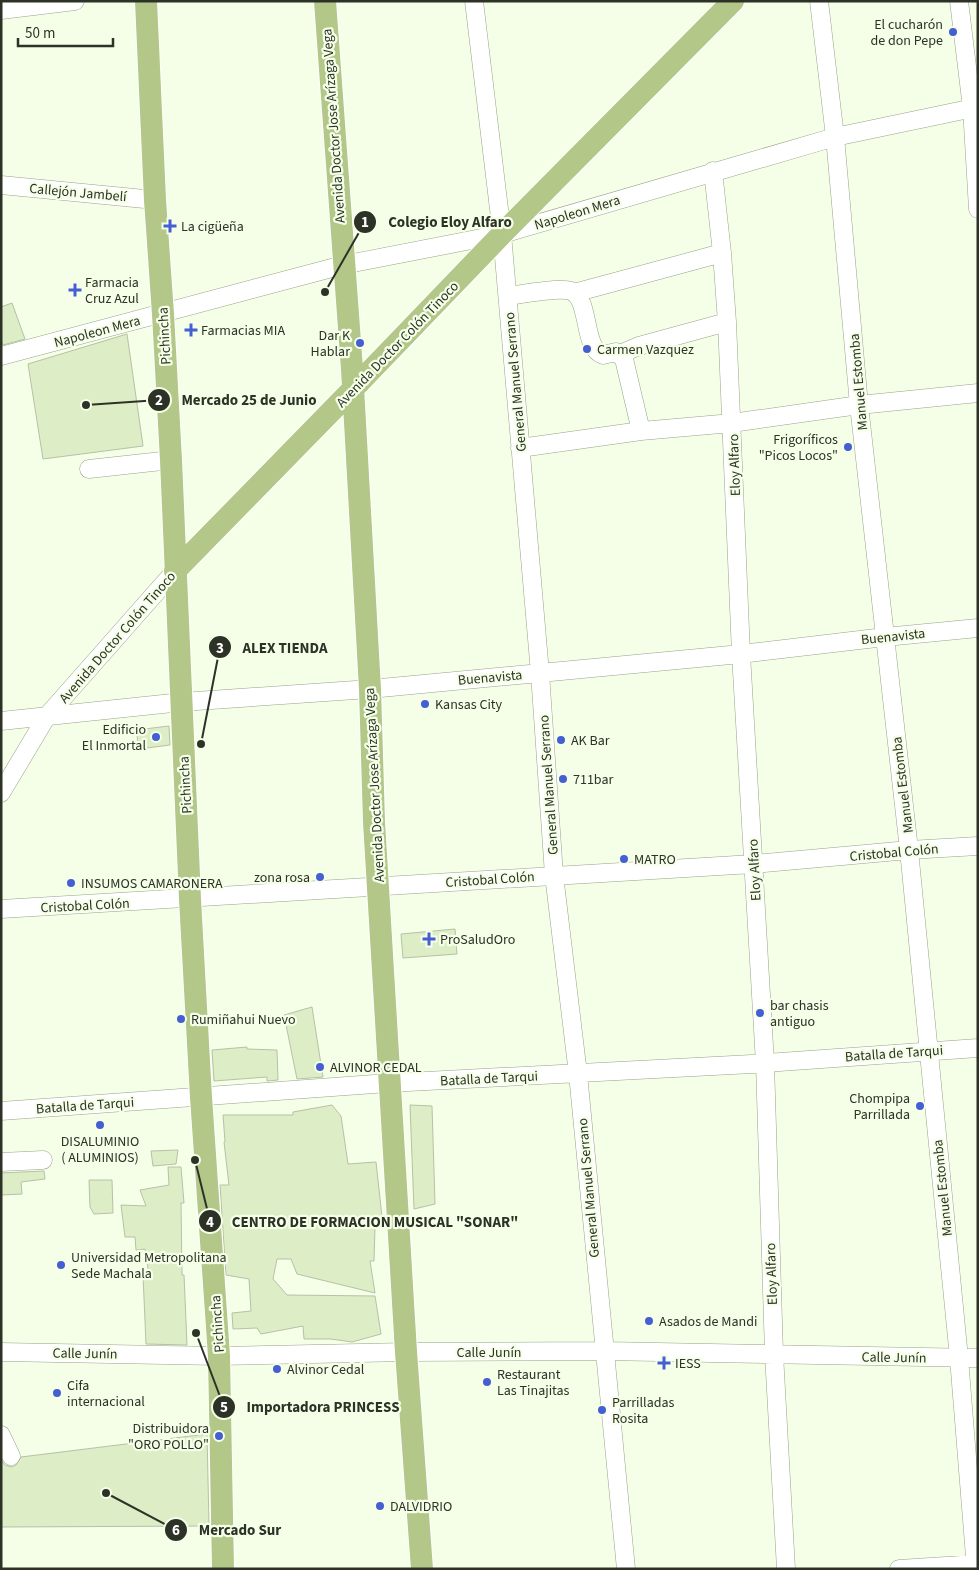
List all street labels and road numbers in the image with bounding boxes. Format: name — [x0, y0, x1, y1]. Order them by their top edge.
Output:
street label: Avenida Doctor Jose Arízaga Vega — [317, 28, 351, 224]
street label: Callejón Jambelí — [28, 179, 128, 207]
street label: Napoleon Mera — [532, 190, 623, 235]
street label: Avenida Doctor Colón Tinoco — [332, 277, 464, 412]
street label: Pichincha — [154, 307, 176, 365]
street label: Napoleon Mera — [52, 311, 143, 353]
street label: General Manuel Serrano — [500, 311, 532, 453]
street label: Manuel Estomba — [845, 333, 873, 431]
street label: Eloy Alfaro — [724, 434, 746, 496]
street label: Avenida Doctor Colón Tinoco — [55, 567, 181, 708]
street label: Buenavista — [860, 624, 926, 650]
street label: Buenavista — [457, 665, 523, 691]
street label: Avenida Doctor Jose Arízaga Vega — [360, 687, 390, 883]
street label: General Manuel Serrano — [534, 714, 564, 855]
street label: Manuel Estomba — [887, 735, 919, 834]
street label: Pichincha — [175, 756, 197, 814]
street label: Eloy Alfaro — [743, 838, 767, 902]
street label: Cristobal Colón — [849, 839, 939, 867]
street label: Cristobal Colón — [445, 867, 535, 893]
street label: Cristobal Colón — [40, 894, 130, 918]
street label: Batalla de Tarqui — [844, 1041, 944, 1067]
street label: Batalla de Tarqui — [440, 1066, 539, 1092]
street label: Batalla de Tarqui — [35, 1093, 135, 1119]
street label: General Manuel Serrano — [573, 1117, 605, 1259]
street label: Manuel Estomba — [928, 1139, 958, 1237]
street label: Eloy Alfaro — [761, 1243, 783, 1305]
street label: Pichincha — [206, 1295, 230, 1353]
street label: Calle Junín — [52, 1343, 118, 1365]
street label: Calle Junín — [456, 1343, 522, 1363]
street label: Calle Junín — [861, 1347, 927, 1369]

